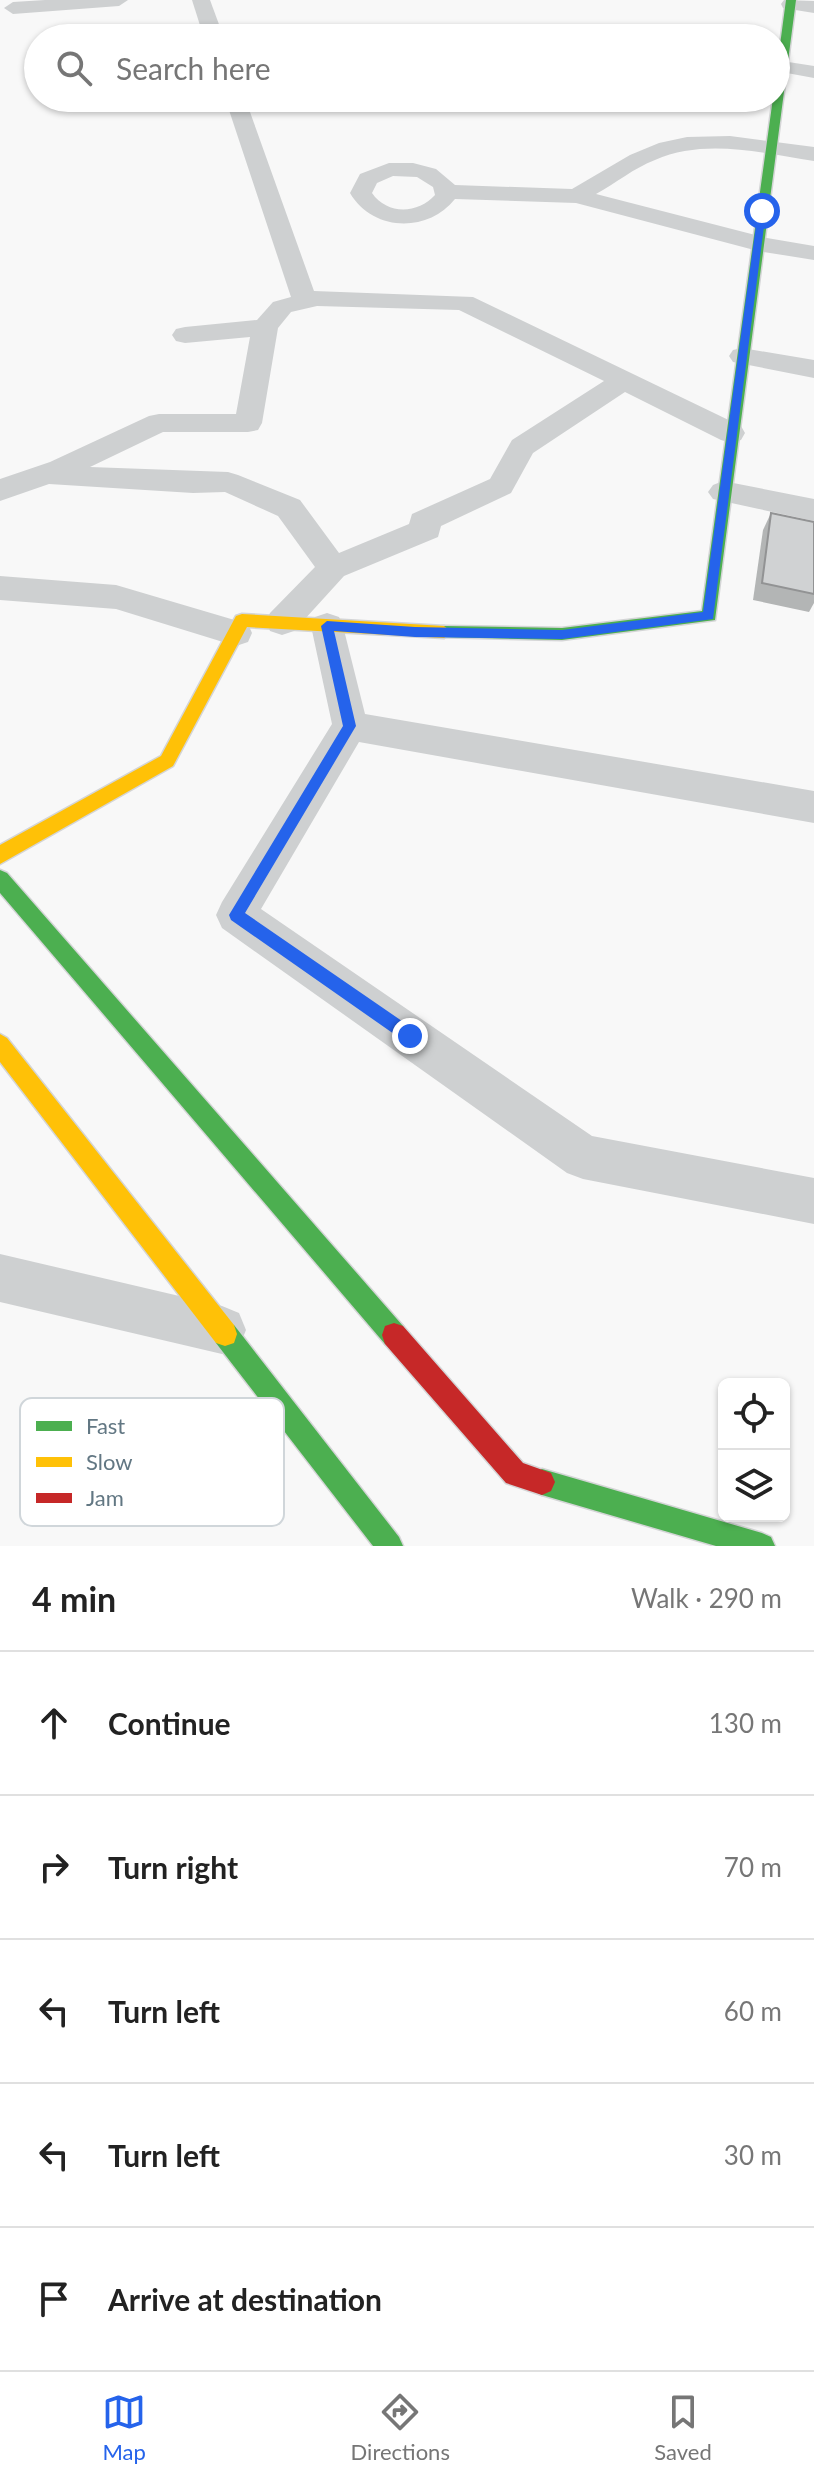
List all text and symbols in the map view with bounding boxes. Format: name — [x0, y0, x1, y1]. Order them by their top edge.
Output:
search box — [24, 24, 790, 112]
icon: search — [52, 46, 96, 90]
text: Search here — [116, 50, 271, 86]
route start — [744, 193, 780, 229]
route end — [392, 1018, 428, 1054]
map controls — [718, 1378, 790, 1522]
button: locate — [718, 1378, 790, 1450]
legend — [20, 1398, 284, 1526]
text: Fast — [86, 1412, 125, 1439]
text: Slow — [86, 1448, 133, 1475]
button: layers — [718, 1450, 790, 1522]
text: Jam — [86, 1484, 124, 1511]
text: 4 min — [32, 1578, 116, 1619]
text: Walk · 290 m — [631, 1582, 782, 1614]
icon: ahead — [32, 1701, 76, 1745]
text: Continue — [108, 1705, 231, 1741]
text: 130 m — [709, 1707, 782, 1739]
icon: right — [32, 1845, 76, 1889]
text: Turn right — [108, 1849, 238, 1885]
text: 70 m — [724, 1851, 782, 1883]
icon: left — [32, 1989, 76, 2033]
text: Turn left — [108, 1993, 220, 2029]
text: 60 m — [724, 1995, 782, 2027]
icon: left — [32, 2133, 76, 2177]
text: Turn left — [108, 2137, 220, 2173]
text: 30 m — [724, 2139, 782, 2171]
icon: arrive — [32, 2277, 76, 2321]
text: Arrive at destination — [108, 2281, 382, 2317]
tab: Map — [102, 2390, 146, 2465]
tab: Directions — [351, 2390, 450, 2465]
tab: Saved — [654, 2390, 712, 2465]

